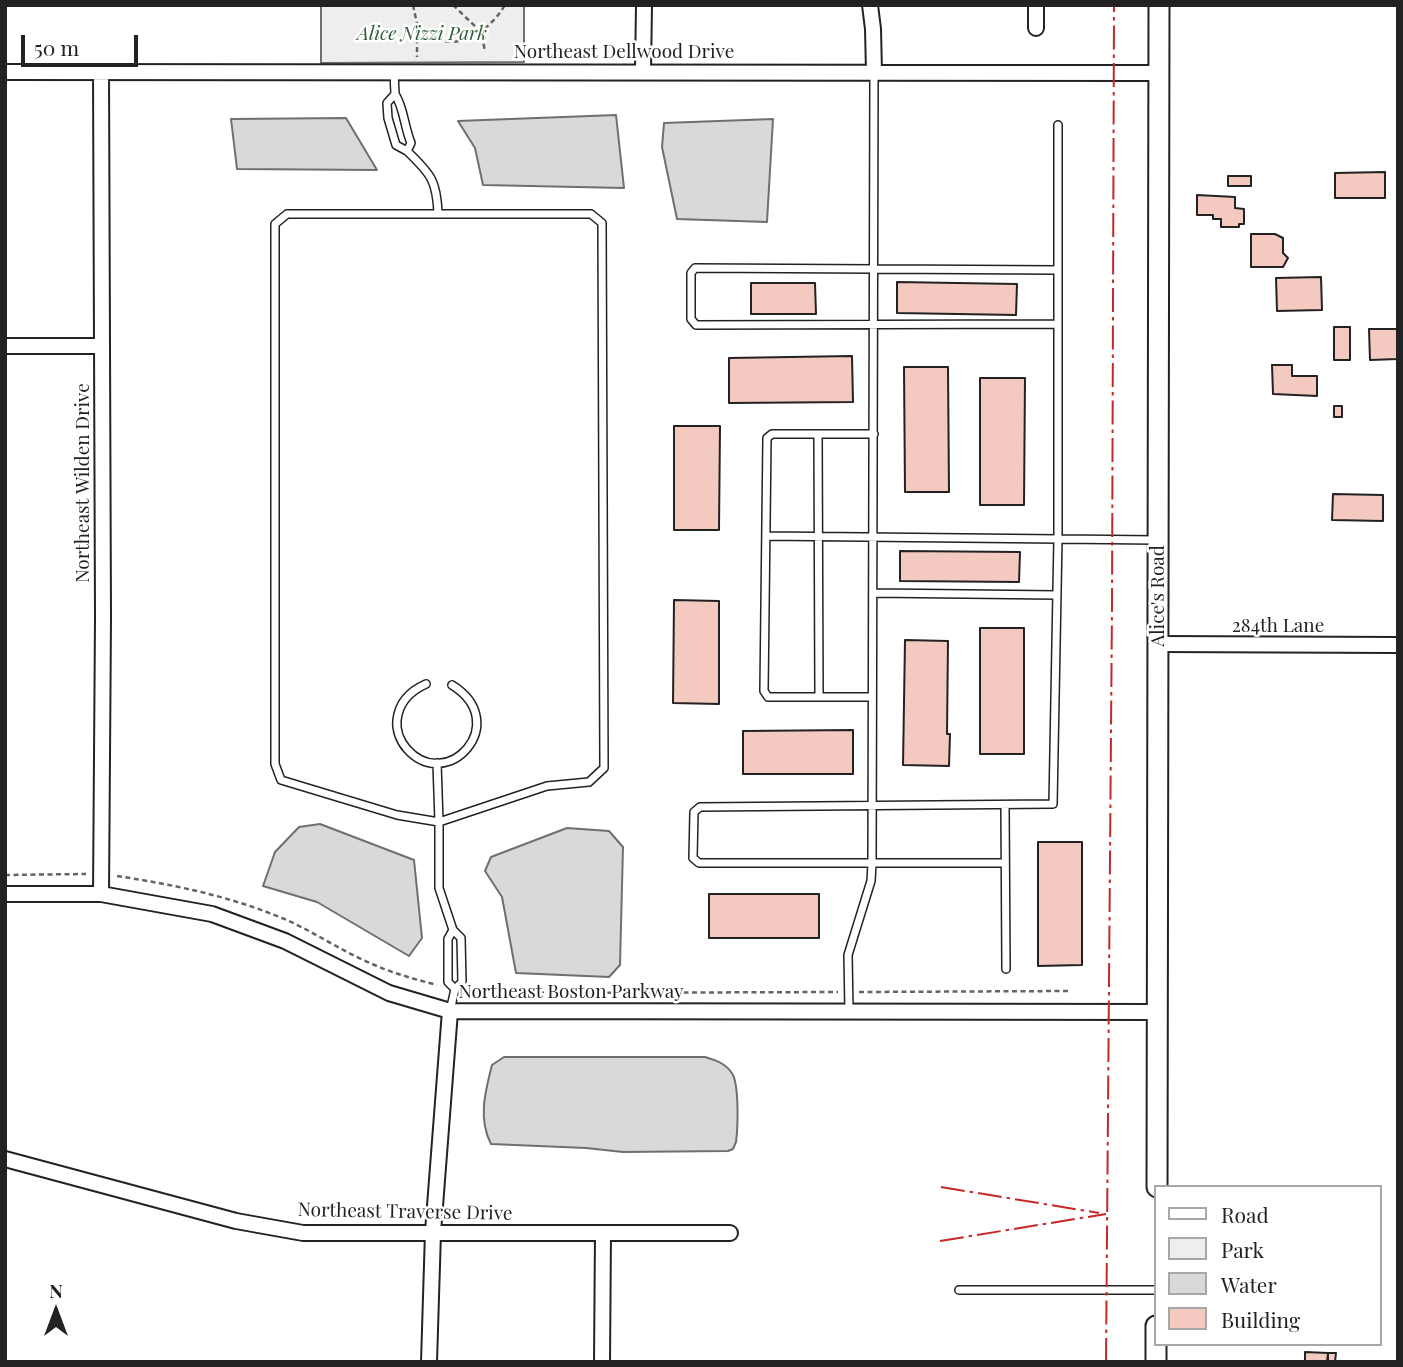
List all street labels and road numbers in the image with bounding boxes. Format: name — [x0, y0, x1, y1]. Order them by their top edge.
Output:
street label: Northeast Dellwood Drive — [514, 41, 734, 63]
street label: Northeast Wilden Drive — [72, 383, 94, 583]
street label: Alice's Road — [1147, 545, 1169, 647]
street label: 284th Lane — [1232, 615, 1324, 637]
street label: Northeast Boston Parkway — [458, 981, 684, 1003]
street label: Northeast Traverse Drive — [297, 1199, 513, 1225]

